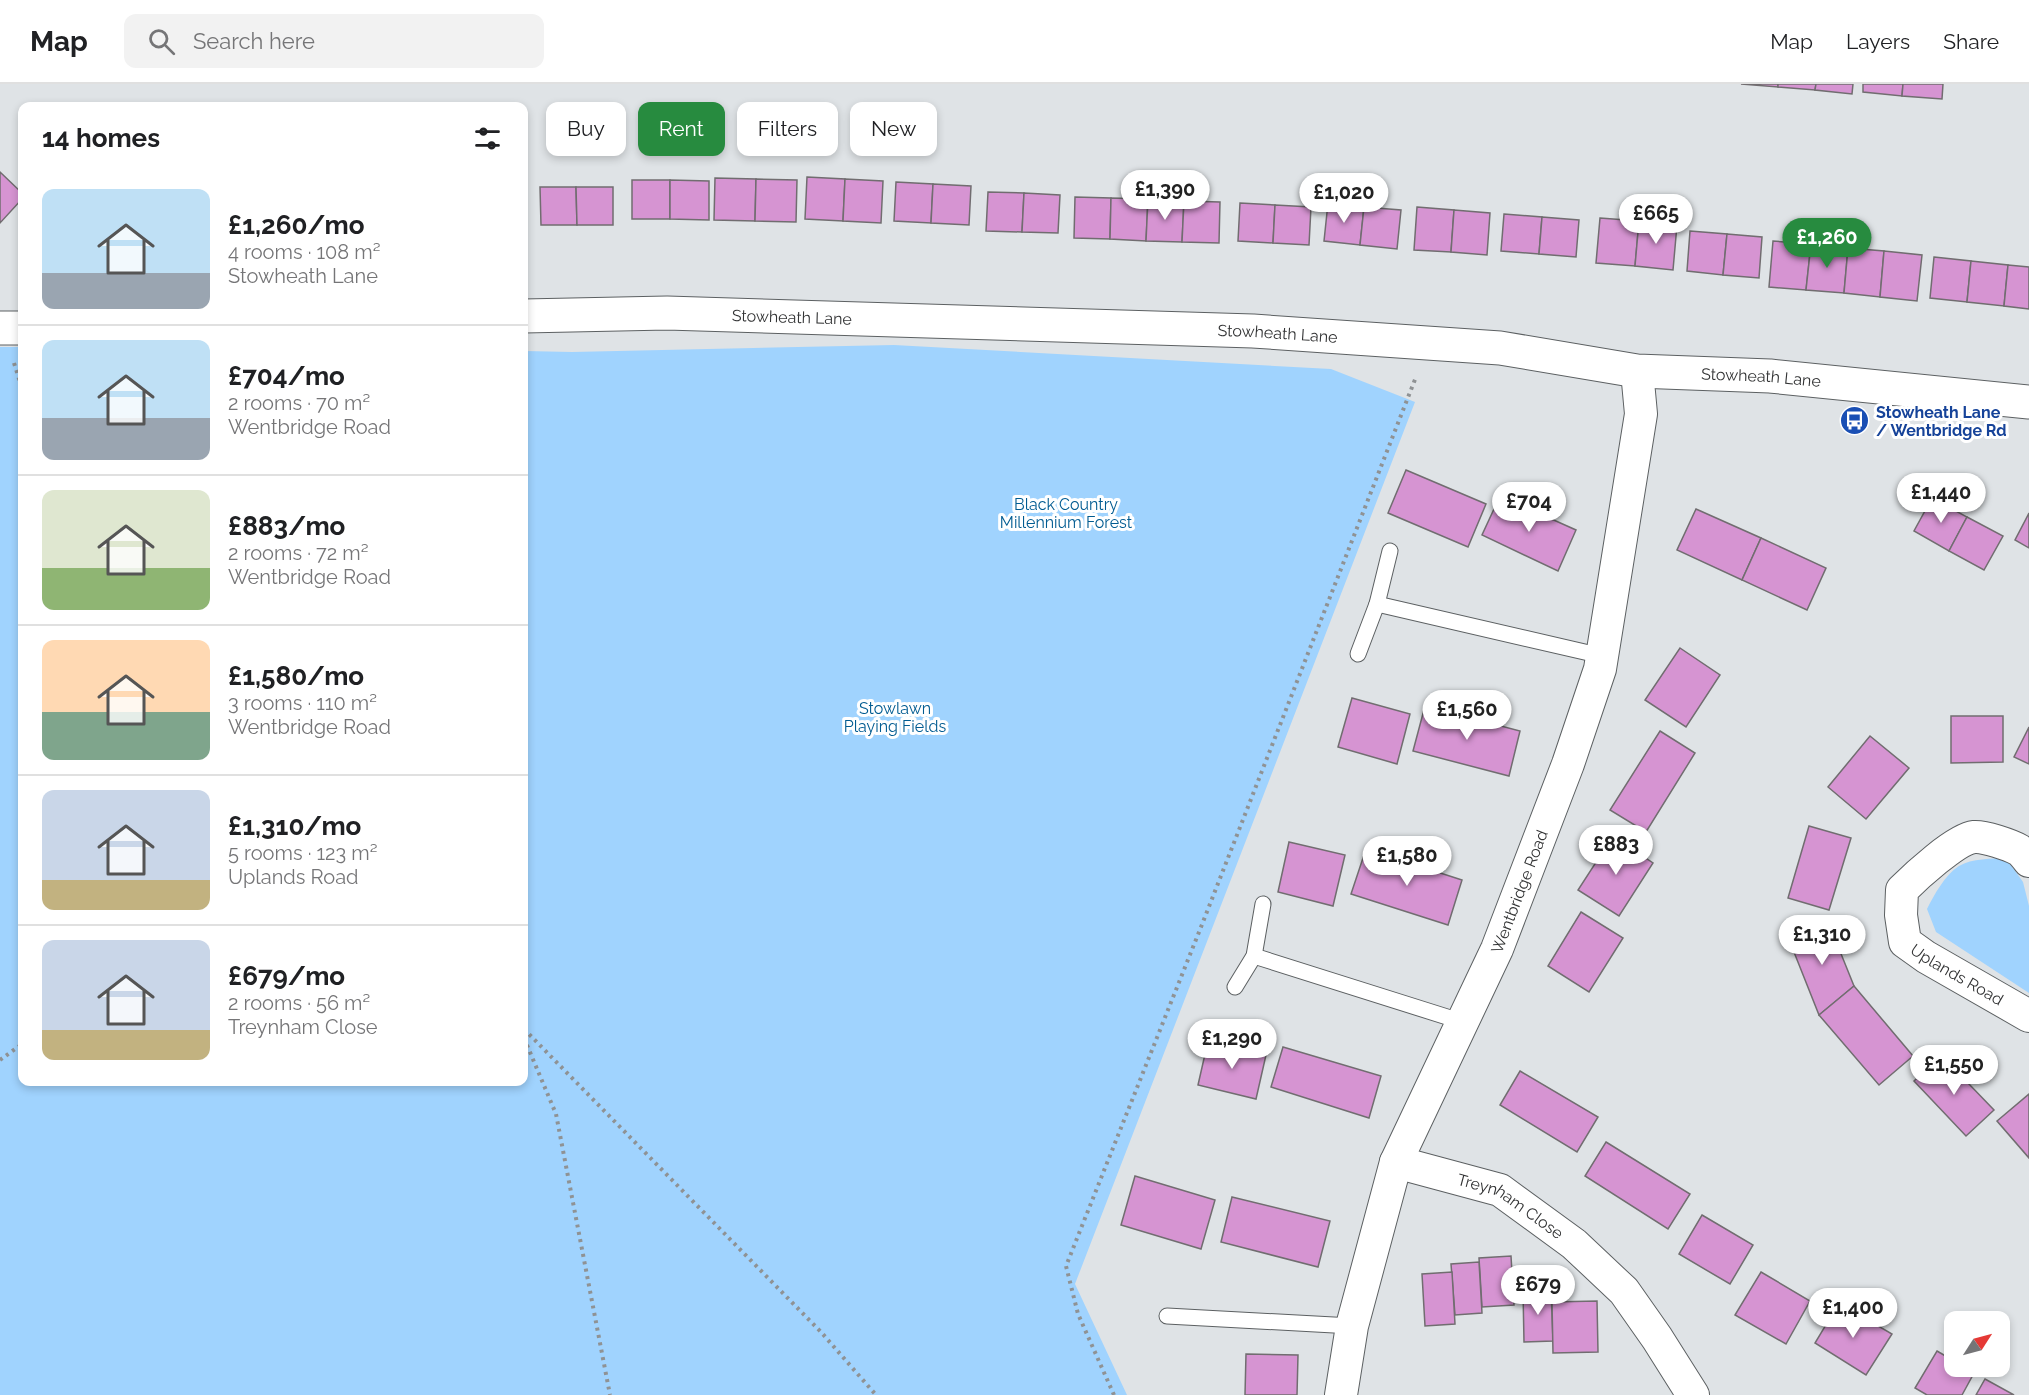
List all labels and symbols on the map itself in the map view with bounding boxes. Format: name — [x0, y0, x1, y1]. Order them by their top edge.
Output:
pin: £1,390 — [1116, 170, 1214, 221]
pin: £1,020 — [1295, 173, 1393, 224]
pin: £665 — [1620, 194, 1692, 245]
pin: £1,260 — [1778, 218, 1876, 269]
street label: Stowheath Lane — [732, 306, 852, 329]
street label: Stowheath Lane — [1217, 321, 1338, 347]
street label: Stowheath Lane — [1701, 364, 1822, 391]
place label: Stowheath Lane / Wentbridge Rd — [1876, 403, 2007, 440]
bus stop icon: Stowheath Lane / Wentbridge Rd — [1839, 405, 1871, 437]
pin: £1,440 — [1892, 473, 1990, 524]
pin: £704 — [1493, 482, 1565, 533]
park label: Black Country Millennium Forest — [1000, 495, 1133, 532]
pin: £1,560 — [1418, 690, 1516, 741]
park label: Stowlawn Playing Fields — [844, 699, 947, 736]
pin: £883 — [1580, 825, 1652, 876]
street label: Wentbridge Road — [1487, 827, 1552, 956]
pin: £1,580 — [1358, 836, 1456, 887]
pin: £1,310 — [1773, 915, 1871, 966]
street label: Uplands Road — [1907, 940, 2007, 1009]
pin: £1,290 — [1183, 1019, 1281, 1070]
pin: £1,550 — [1905, 1045, 2003, 1096]
street label: Treynham Close — [1455, 1170, 1567, 1243]
pin: £679 — [1502, 1265, 1574, 1316]
pin: £1,400 — [1804, 1288, 1902, 1339]
north arrow — [1944, 1311, 2010, 1377]

